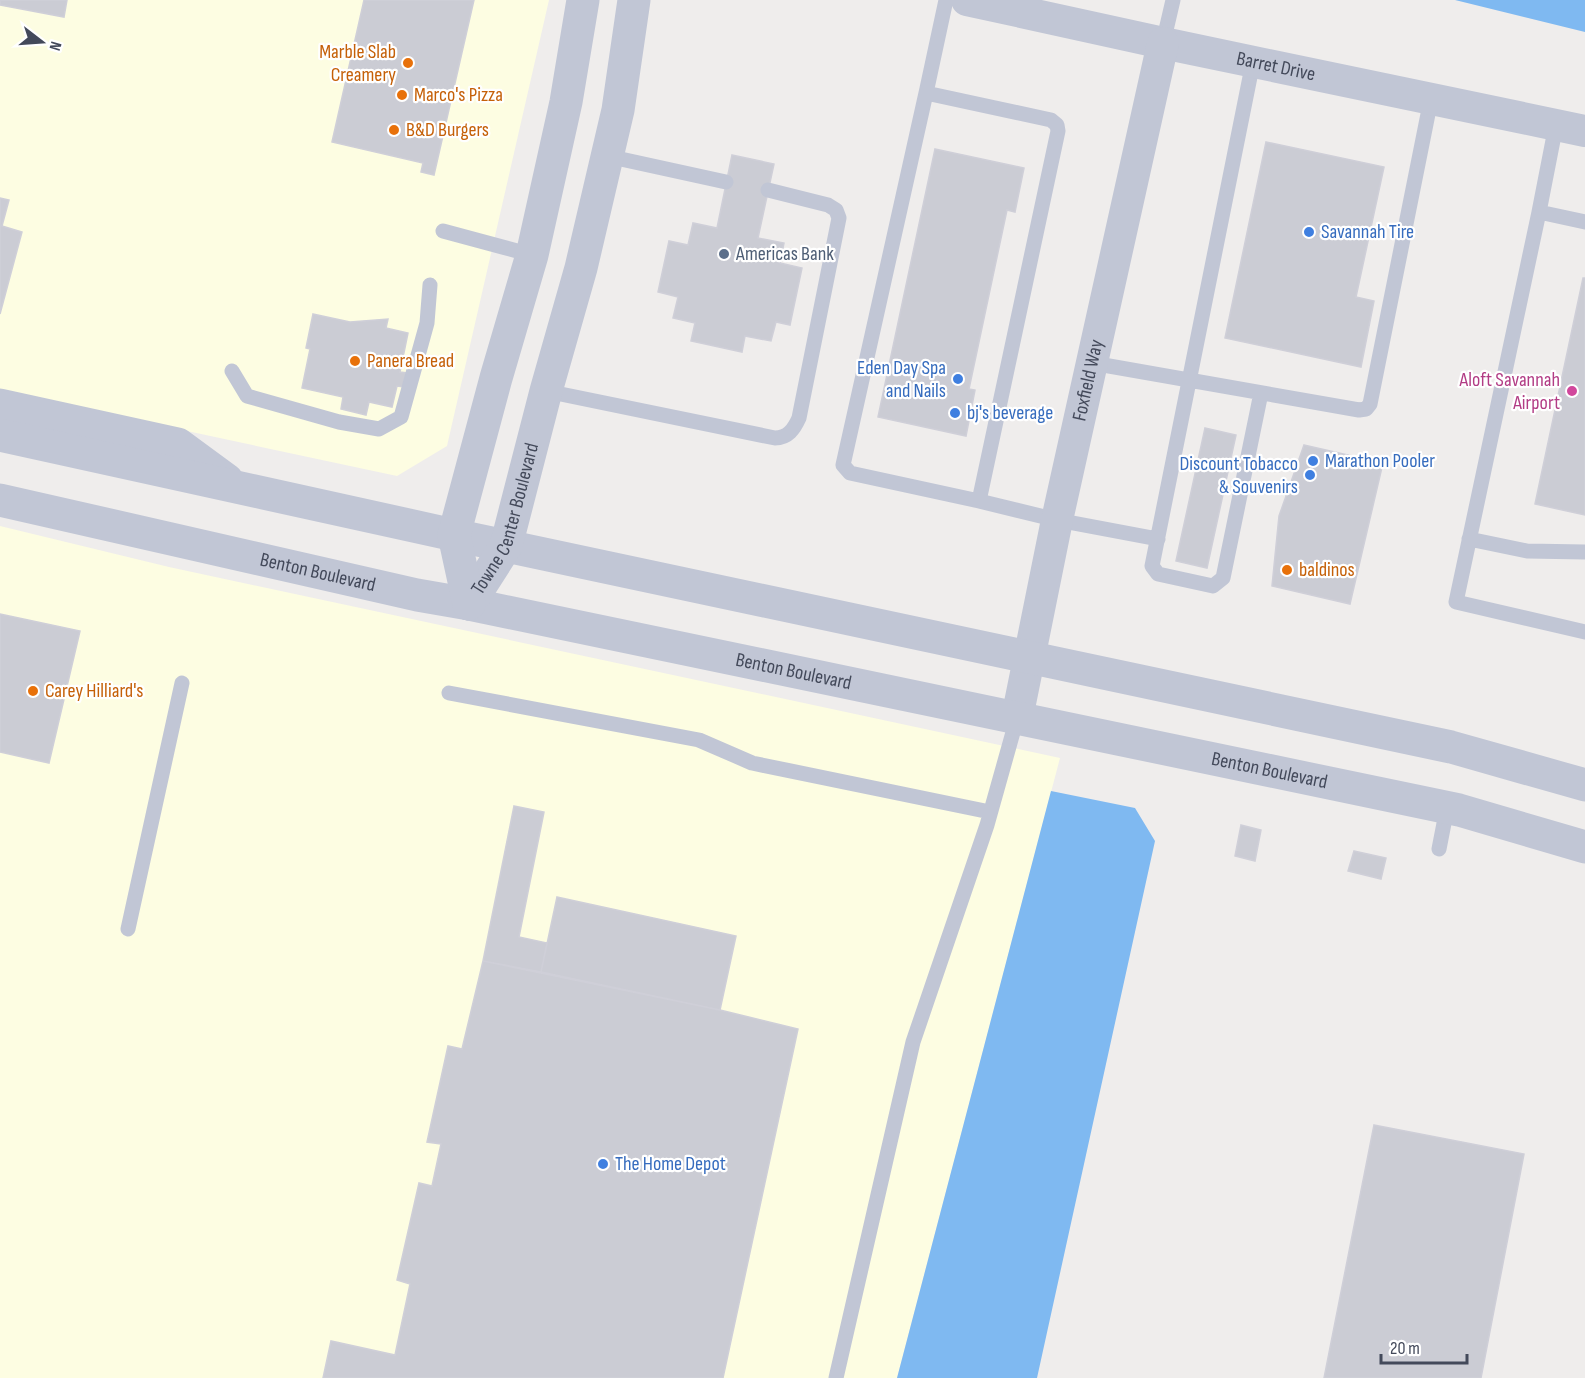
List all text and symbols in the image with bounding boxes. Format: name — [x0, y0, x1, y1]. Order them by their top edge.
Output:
north arrow — [12, 12, 72, 72]
text: N — [45, 39, 65, 53]
place label: Marble Slab Creamery — [319, 40, 396, 87]
street label: Barret Drive — [1234, 47, 1318, 86]
marker: Marble Slab Creamery — [401, 56, 415, 70]
place label: Marco's Pizza — [414, 83, 503, 107]
marker: Marco's Pizza — [395, 88, 409, 102]
place label: B&D Burgers — [406, 118, 489, 142]
marker: B&D Burgers — [387, 123, 401, 137]
place label: Savannah Tire — [1321, 220, 1414, 244]
marker: Savannah Tire — [1302, 225, 1316, 239]
place label: Americas Bank — [735, 242, 834, 266]
marker: Americas Bank — [717, 247, 731, 261]
street label: Foxfield Way — [1067, 337, 1109, 423]
place label: Panera Bread — [367, 349, 454, 373]
marker: Panera Bread — [348, 354, 362, 368]
place label: Eden Day Spa and Nails — [857, 356, 946, 403]
place label: Aloft Savannah Airport — [1459, 368, 1560, 415]
marker: Eden Day Spa and Nails — [951, 372, 965, 386]
marker: Aloft Savannah Airport — [1565, 384, 1579, 398]
place label: bj's beverage — [967, 401, 1053, 425]
marker: bj's beverage — [948, 406, 962, 420]
street label: Towne Center Boulevard — [466, 440, 544, 599]
place label: Marathon Pooler — [1325, 449, 1435, 473]
place label: Discount Tobacco & Souvenirs — [1179, 452, 1298, 499]
marker: Marathon Pooler — [1306, 454, 1320, 468]
marker: Discount Tobacco & Souvenirs — [1303, 468, 1317, 482]
street label: Benton Boulevard — [258, 548, 378, 597]
place label: baldinos — [1299, 558, 1355, 582]
marker: baldinos — [1280, 563, 1294, 577]
street label: Benton Boulevard — [733, 648, 854, 695]
place label: Carey Hilliard's — [45, 679, 144, 703]
marker: Carey Hilliard's — [26, 684, 40, 698]
street label: Benton Boulevard — [1209, 747, 1330, 794]
place label: The Home Depot — [615, 1152, 726, 1176]
marker: The Home Depot — [596, 1157, 610, 1171]
scale bar — [1381, 1327, 1466, 1365]
text: 20 m — [1390, 1338, 1420, 1359]

